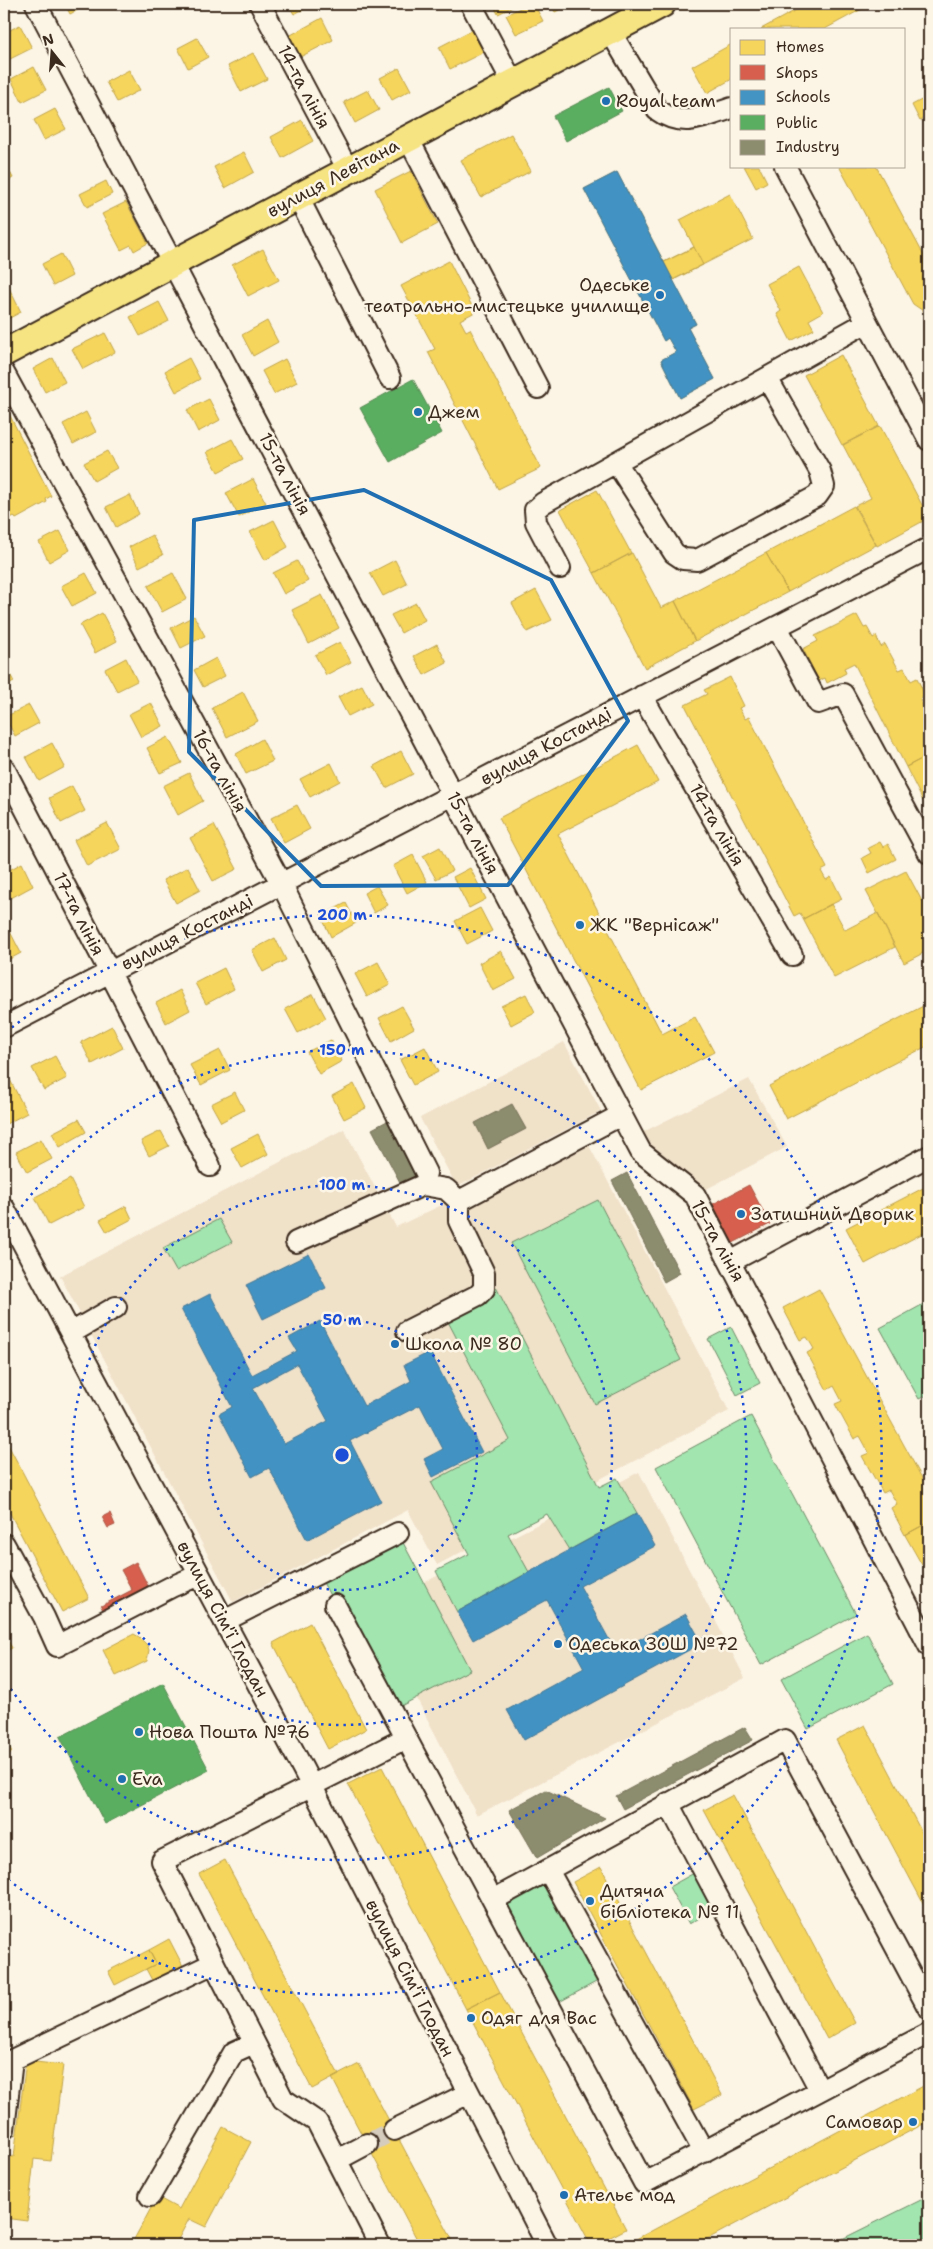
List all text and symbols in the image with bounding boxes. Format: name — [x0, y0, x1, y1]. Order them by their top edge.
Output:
north arrow — [28, 28, 78, 78]
legend — [730, 28, 906, 168]
text: N — [40, 29, 56, 50]
text: Homes — [776, 37, 824, 57]
street label: 14-та лінія — [272, 41, 336, 133]
text: Shops — [776, 63, 818, 83]
text: Schools — [776, 87, 831, 107]
place label: Royal team — [616, 89, 716, 113]
marker: Royal team — [600, 95, 612, 107]
text: Public — [776, 113, 818, 133]
street label: вулиця Левітана — [263, 133, 403, 223]
text: Industry — [776, 137, 840, 157]
place label: Одеське театрально-мистецьке училище — [364, 273, 650, 318]
marker: Одеське театрально-мистецьке училище — [654, 289, 666, 301]
place label: Джем — [428, 400, 479, 424]
marker: Джем — [412, 406, 424, 418]
street label: 15-та лінія — [253, 428, 317, 520]
street label: вулиця Костанді — [476, 701, 616, 791]
street label: 16-та лінія — [187, 725, 253, 817]
street label: 14-та лінія — [684, 779, 750, 871]
street label: 15-та лінія — [441, 787, 505, 879]
street label: 17-та лінія — [48, 868, 110, 960]
street label: вулиця Костанді — [117, 888, 257, 976]
text: 200 m — [317, 905, 367, 925]
place label: ЖК "Вернісаж" — [590, 913, 719, 937]
marker: ЖК "Вернісаж" — [574, 919, 586, 931]
text: 150 m — [319, 1040, 365, 1060]
text: 100 m — [319, 1175, 365, 1195]
street label: 15-та лінія — [686, 1196, 750, 1286]
place label: Затишний Дворик — [751, 1202, 914, 1226]
marker: Затишний Дворик — [735, 1208, 747, 1220]
text: 50 m — [323, 1310, 362, 1330]
place label: Школа № 80 — [405, 1332, 522, 1356]
marker: Школа № 80 — [389, 1338, 401, 1350]
centre of rings — [333, 1446, 351, 1464]
street label: вулиця Сім'ї Глодан — [172, 1537, 274, 1701]
place label: Одеська ЗОШ №72 — [568, 1632, 739, 1656]
marker: Одеська ЗОШ №72 — [552, 1638, 564, 1650]
place label: Нова Пошта №76 — [149, 1720, 310, 1744]
marker: Нова Пошта №76 — [133, 1726, 145, 1738]
place label: Eva — [132, 1767, 163, 1791]
marker: Eva — [116, 1773, 128, 1785]
place label: Дитяча бібліотека № 11 — [600, 1879, 740, 1924]
street label: вулиця Сім'ї Глодан — [360, 1895, 460, 2061]
marker: Дитяча бібліотека № 11 — [584, 1895, 596, 1907]
place label: Одяг для Вас — [481, 2006, 597, 2030]
marker: Одяг для Вас — [465, 2012, 477, 2024]
place label: Самовар — [825, 2110, 903, 2134]
marker: Самовар — [907, 2116, 919, 2128]
place label: Ательє мод — [574, 2183, 676, 2207]
marker: Ательє мод — [558, 2189, 570, 2201]

